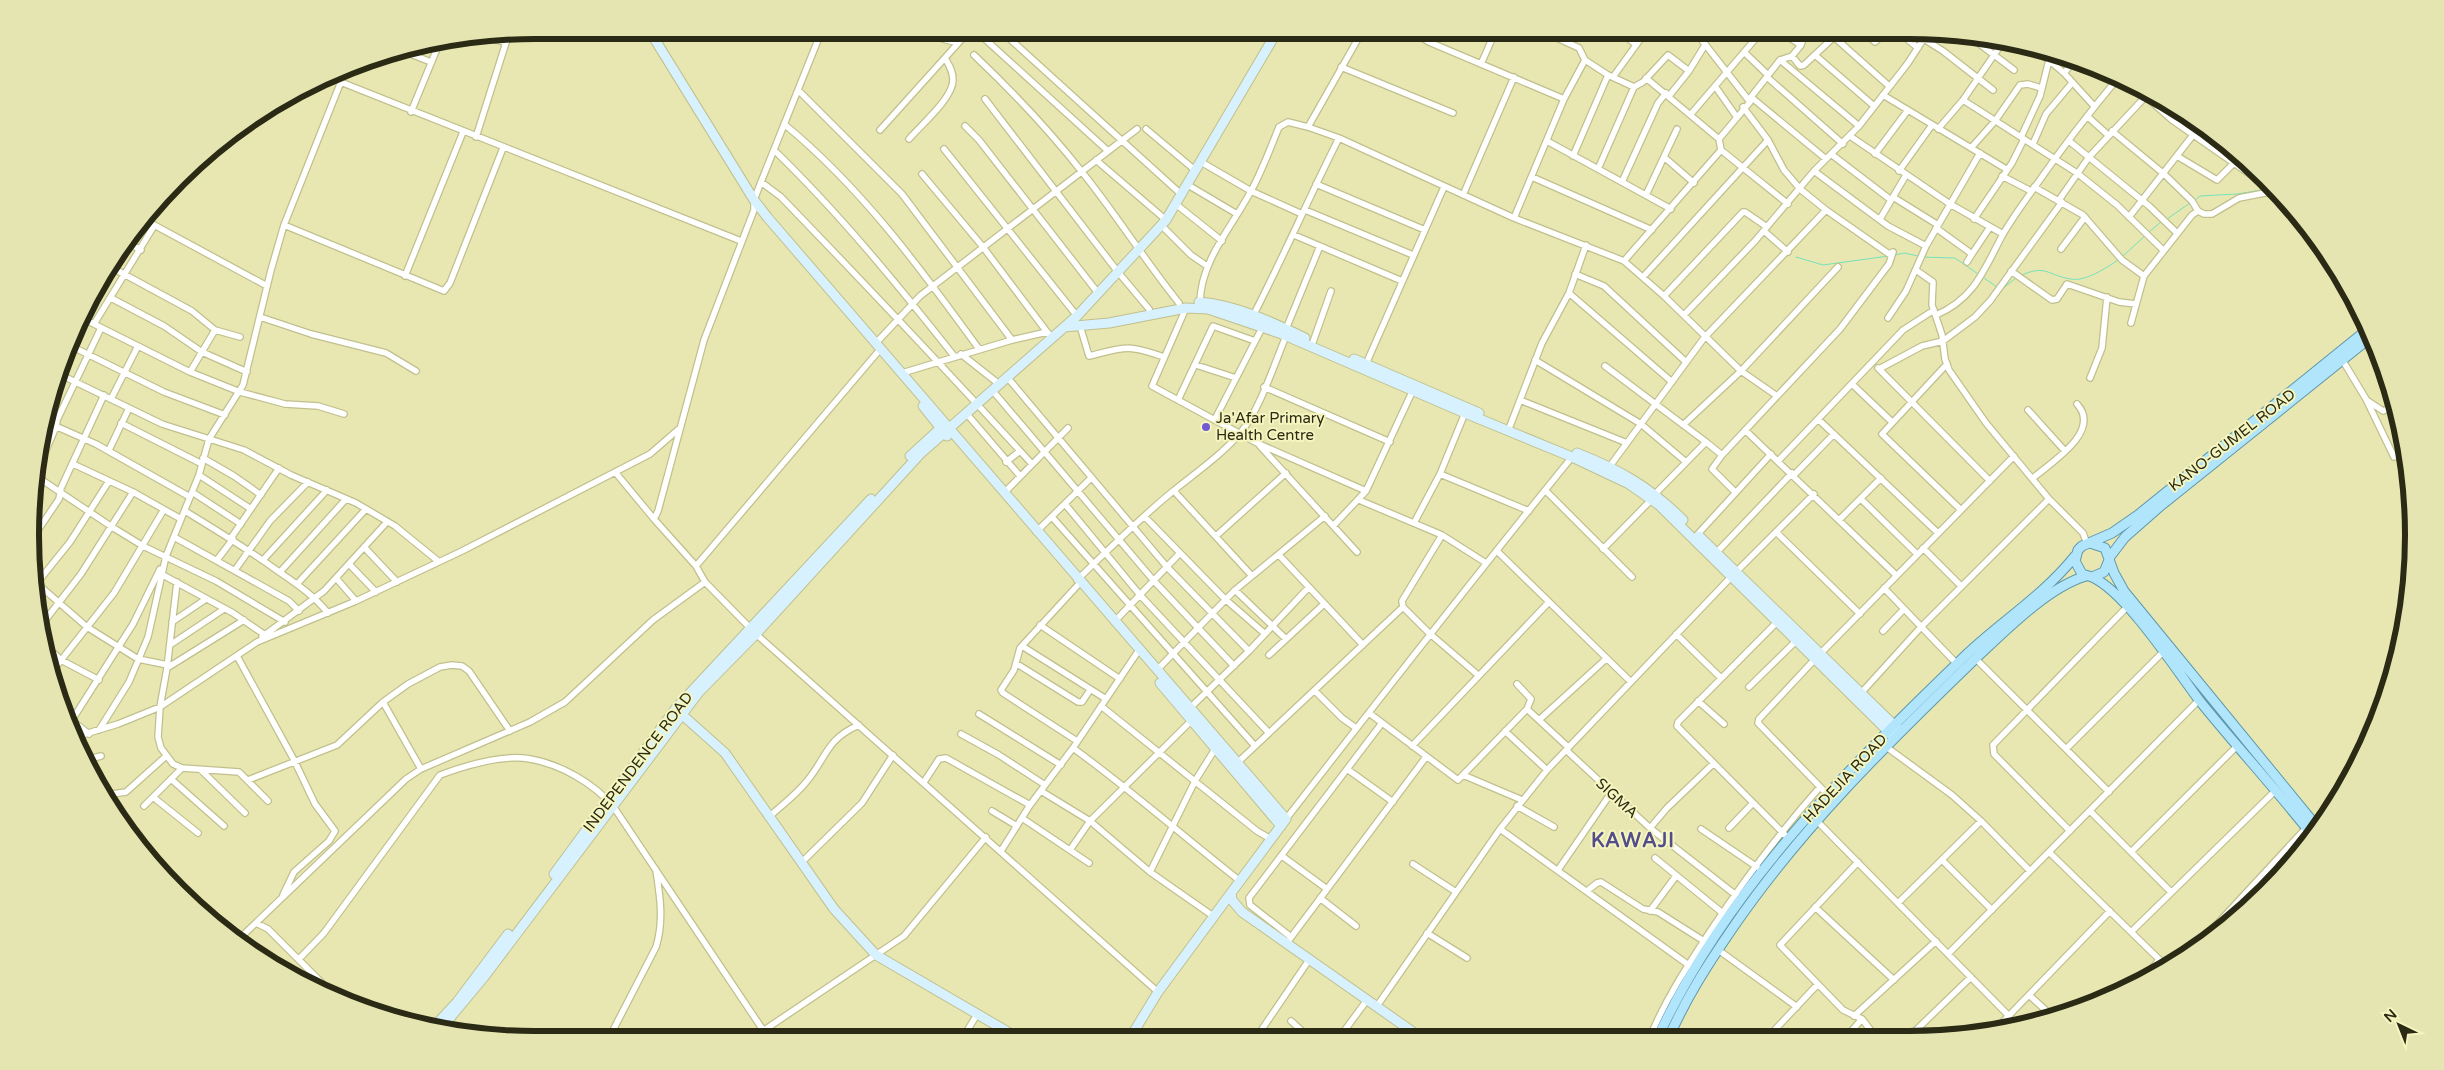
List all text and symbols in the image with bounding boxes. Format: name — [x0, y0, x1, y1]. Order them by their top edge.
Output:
street label: KANO-GUMEL ROAD — [2165, 385, 2299, 495]
place label: Ja'Afar Primary Health Centre — [1216, 409, 1325, 444]
marker: Ja'Afar Primary Health Centre — [1200, 421, 1212, 433]
street label: INDEPENDENCE ROAD — [579, 688, 697, 836]
street label: HADEJIA ROAD — [1799, 730, 1891, 826]
street label: SIGMA — [1592, 774, 1642, 822]
district label: KAWAJI — [1591, 829, 1675, 853]
north arrow — [2374, 1000, 2424, 1050]
text: N — [2381, 1006, 2400, 1026]

